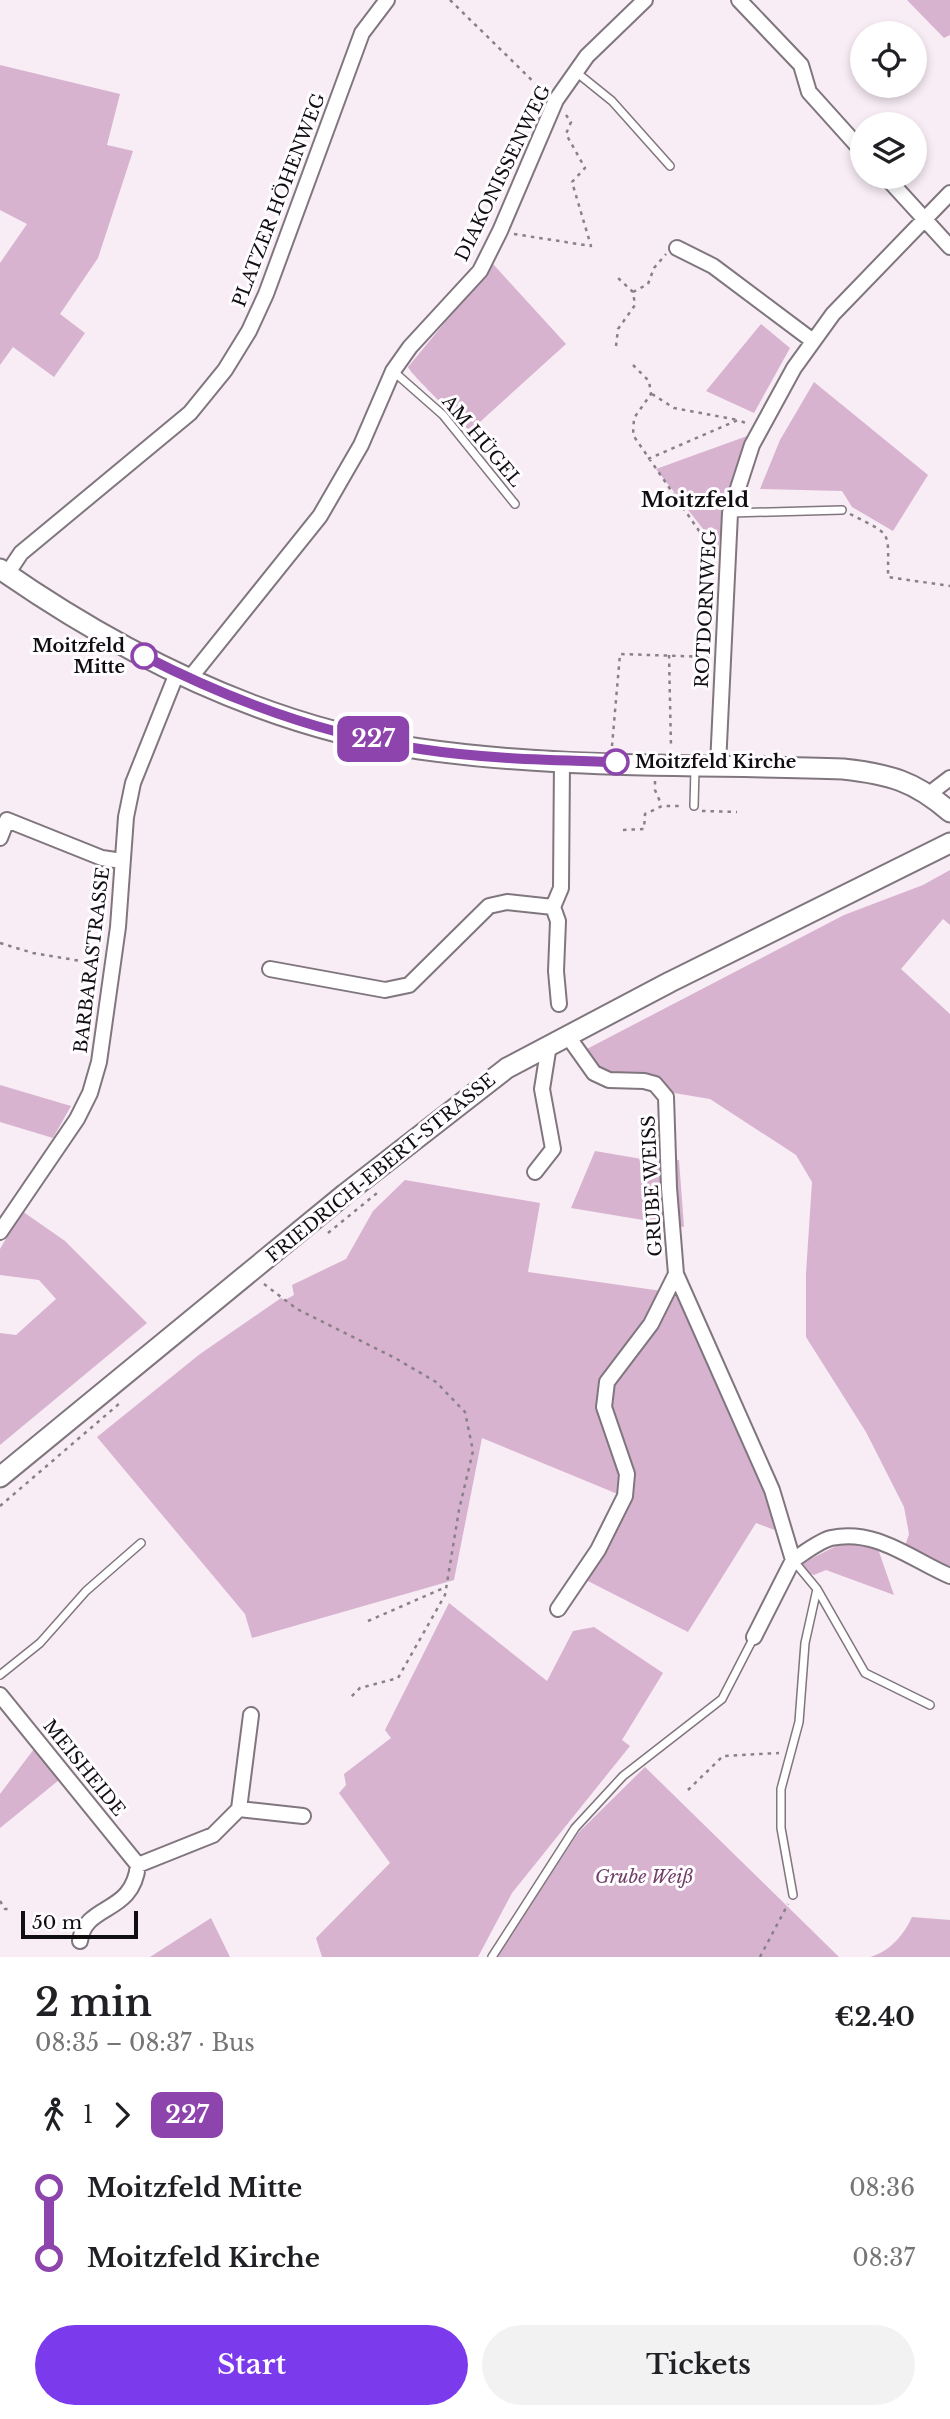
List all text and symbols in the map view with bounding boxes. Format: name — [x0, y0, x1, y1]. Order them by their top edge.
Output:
map controls — [850, 21, 927, 189]
button: locate — [850, 21, 927, 98]
street label: DIAKONISSENWEG — [451, 81, 555, 265]
street label: PLATZER HÖHENWEG — [227, 89, 330, 310]
button: layers — [850, 112, 927, 189]
street label: AM HÜGEL — [437, 389, 527, 491]
district label: Moitzfeld — [641, 487, 750, 513]
street label: ROTDORNWEG — [691, 529, 721, 689]
place label: Moitzfeld Mitte — [32, 635, 126, 678]
marker: Moitzfeld Mitte — [131, 643, 157, 669]
line badge: 227 — [333, 716, 413, 762]
text: 227 — [351, 724, 395, 753]
marker: Moitzfeld Kirche — [603, 749, 629, 775]
place label: Moitzfeld Kirche — [635, 751, 796, 773]
street label: BARBARASTRASSE — [70, 866, 114, 1054]
street label: FRIEDRICH-EBERT-STRASSE — [262, 1069, 500, 1267]
street label: GRUBE WEISS — [637, 1115, 667, 1257]
street label: MEISHEIDE — [38, 1715, 130, 1821]
park label: Grube Weiß — [595, 1866, 693, 1888]
scale bar — [21, 1908, 138, 1940]
text: 50 m — [32, 1911, 82, 1934]
text: 2 min — [35, 1979, 152, 2026]
text: €2.40 — [835, 2001, 915, 2033]
text: 08:35 – 08:37 · Bus — [35, 2029, 255, 2057]
icon: walk — [35, 2096, 73, 2134]
icon: forward — [103, 2096, 141, 2134]
text: 227 — [165, 2100, 209, 2129]
text: 1 — [83, 2101, 93, 2129]
text: Moitzfeld Mitte — [87, 2172, 302, 2204]
text: 08:36 — [849, 2174, 915, 2202]
text: Moitzfeld Kirche — [87, 2242, 320, 2274]
text: 08:37 — [852, 2244, 915, 2272]
button: Start — [35, 2325, 468, 2405]
button: Tickets — [482, 2325, 915, 2405]

